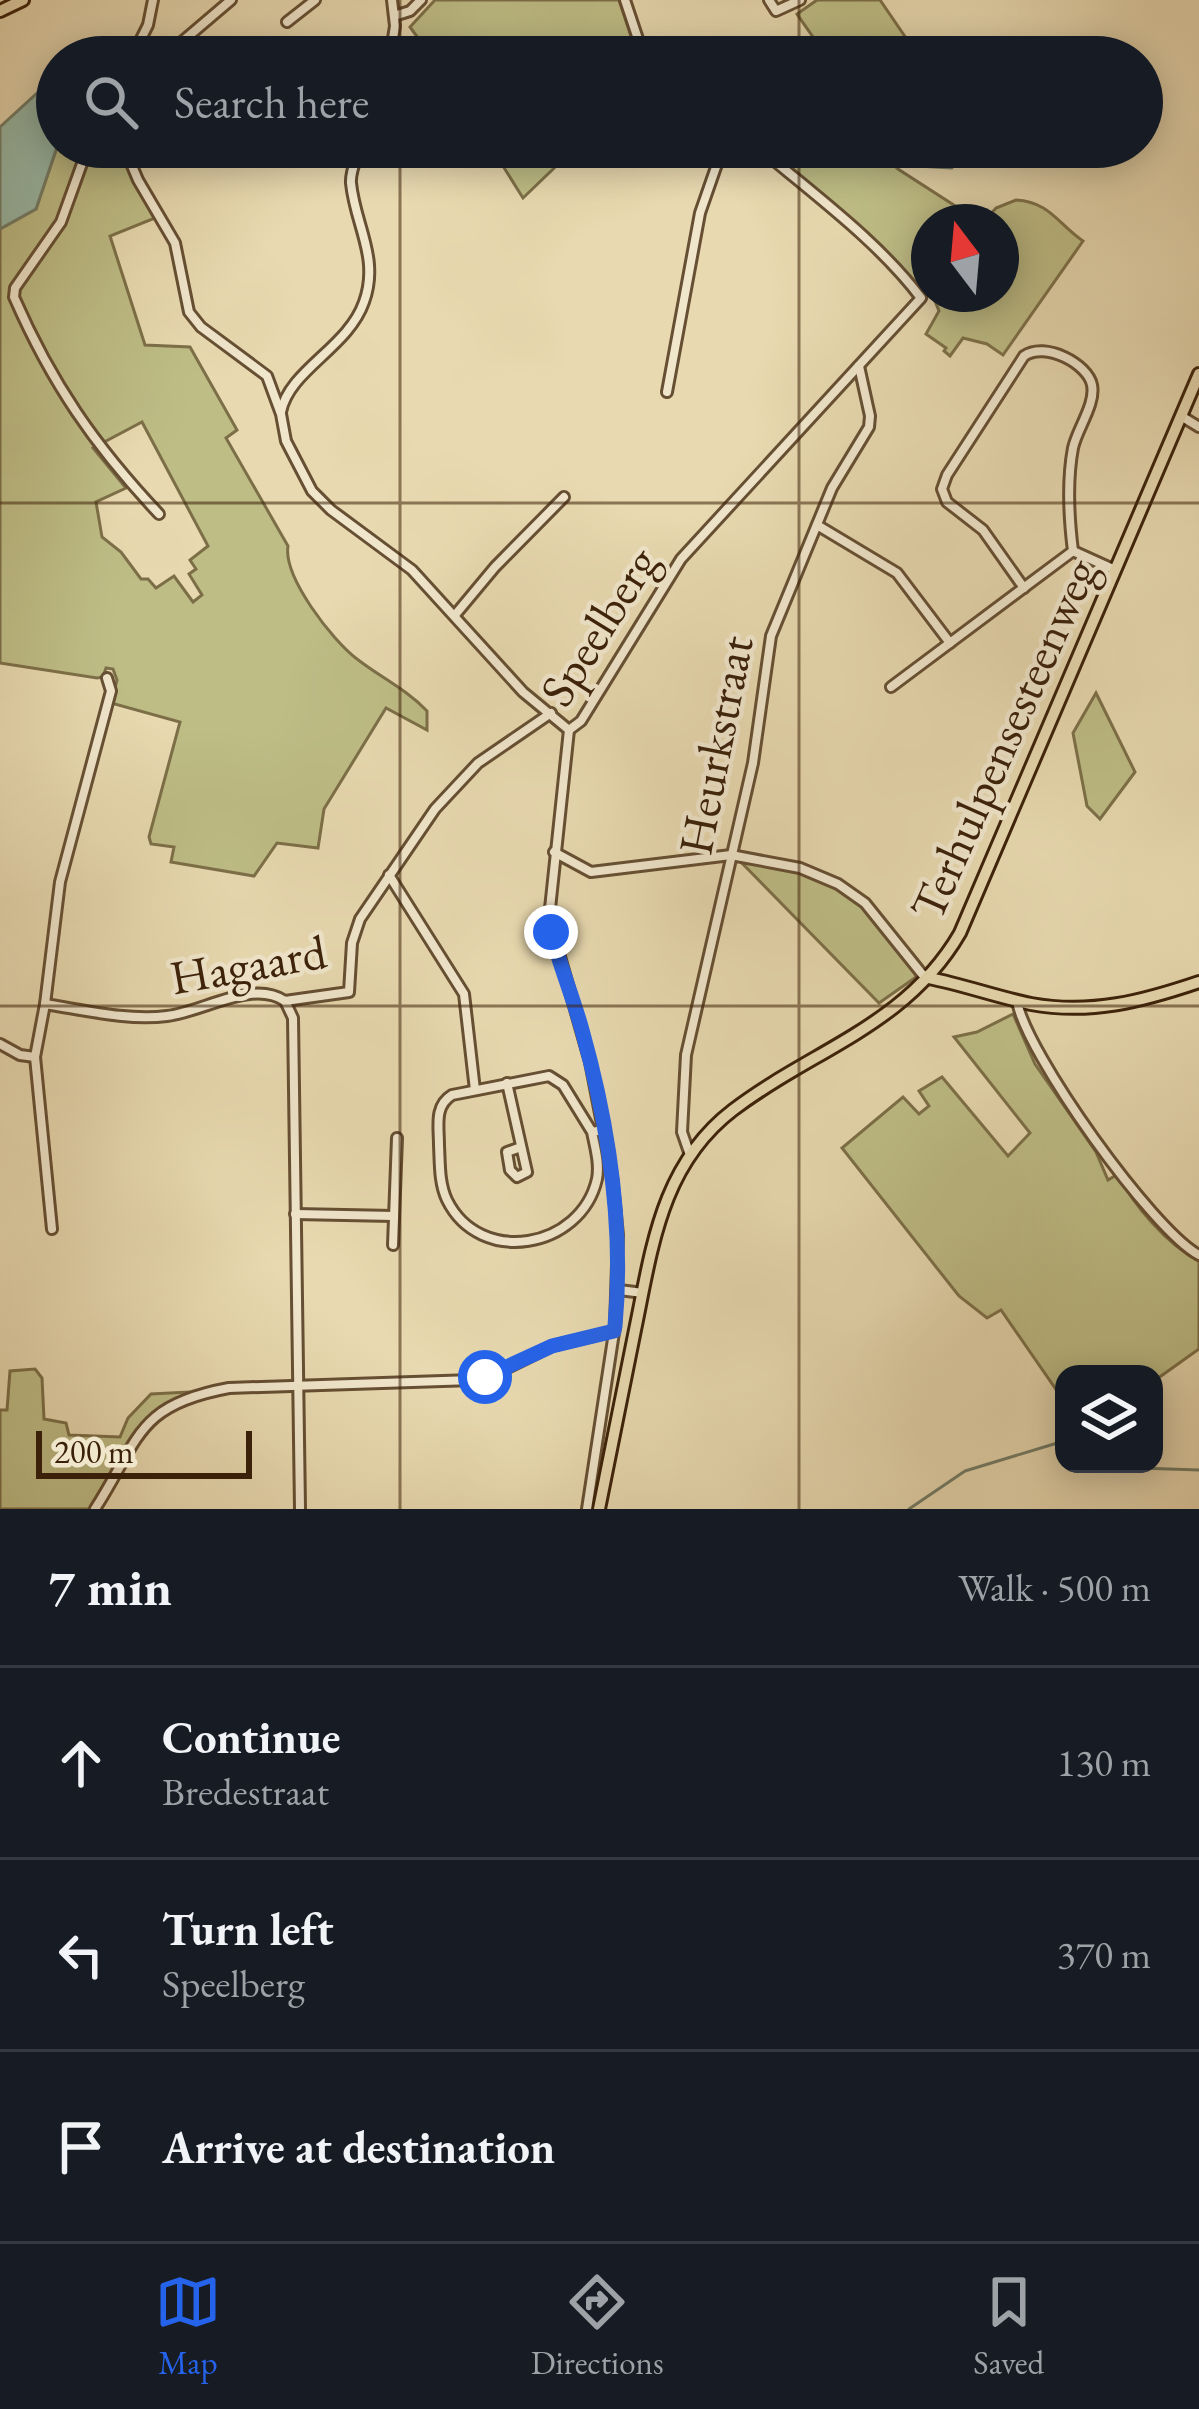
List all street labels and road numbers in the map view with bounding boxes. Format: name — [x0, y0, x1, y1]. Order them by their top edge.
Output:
street label: Speelberg — [525, 534, 672, 717]
street label: Terhulpensesteenweg — [895, 547, 1111, 930]
street label: Heurkstraat — [663, 630, 767, 860]
street label: Hagaard — [165, 920, 332, 1008]

